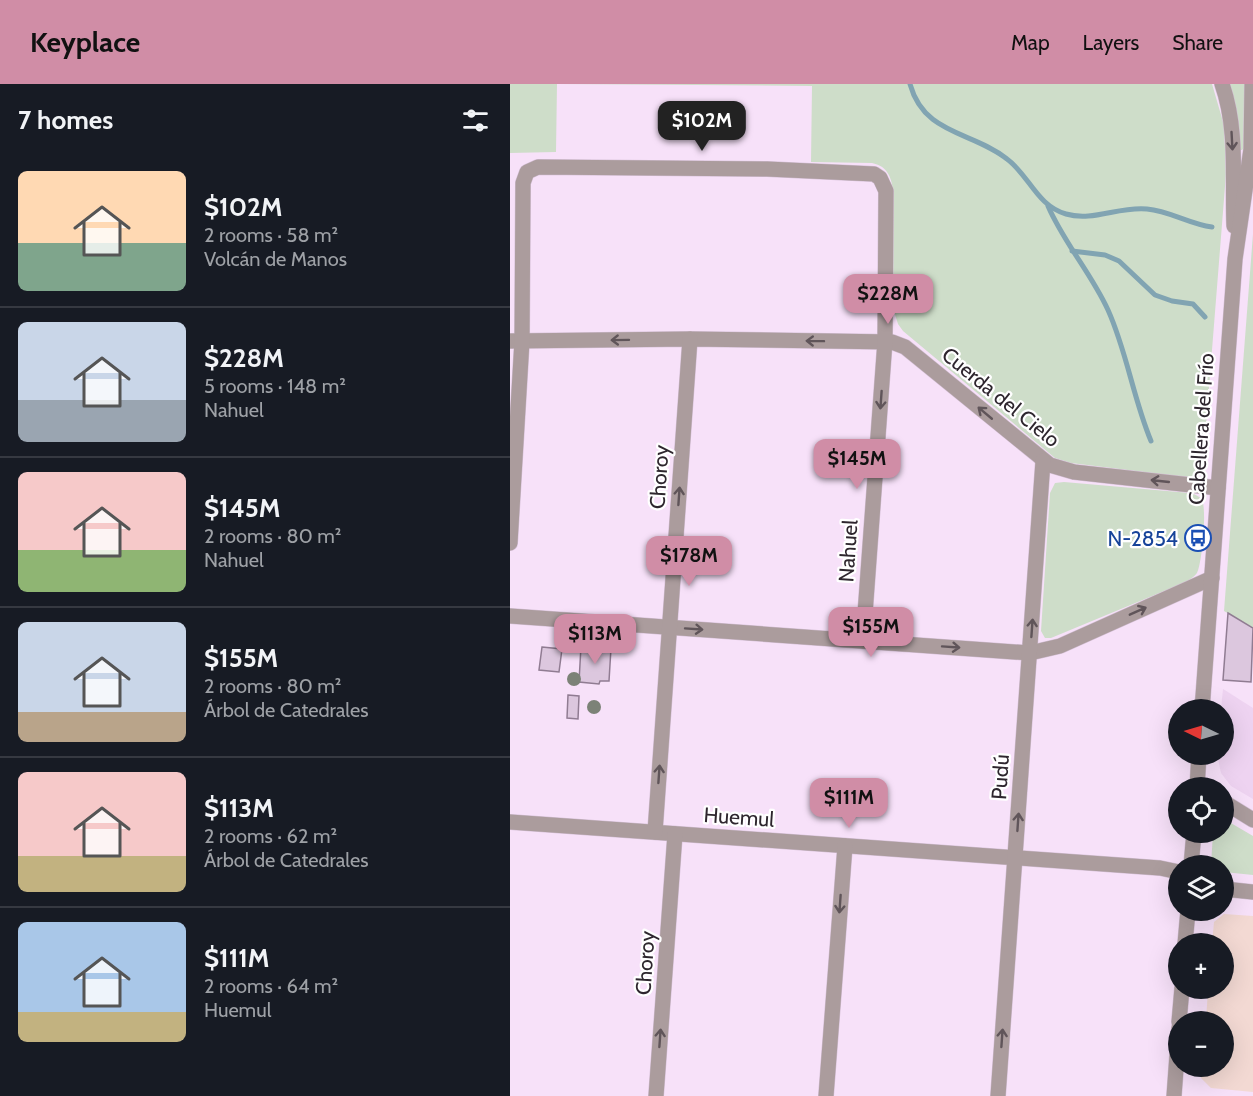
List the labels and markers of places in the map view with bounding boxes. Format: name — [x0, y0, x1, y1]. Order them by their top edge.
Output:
pin: $102M — [660, 101, 744, 152]
pin: $228M — [846, 274, 930, 325]
pin: $145M — [815, 439, 899, 490]
bus stop icon: N-2854 — [1183, 523, 1213, 553]
place label: N-2854 — [1107, 526, 1178, 551]
pin: $178M — [647, 536, 731, 587]
pin: $155M — [829, 607, 913, 658]
pin: $113M — [553, 614, 637, 665]
pin: $111M — [807, 778, 891, 829]

